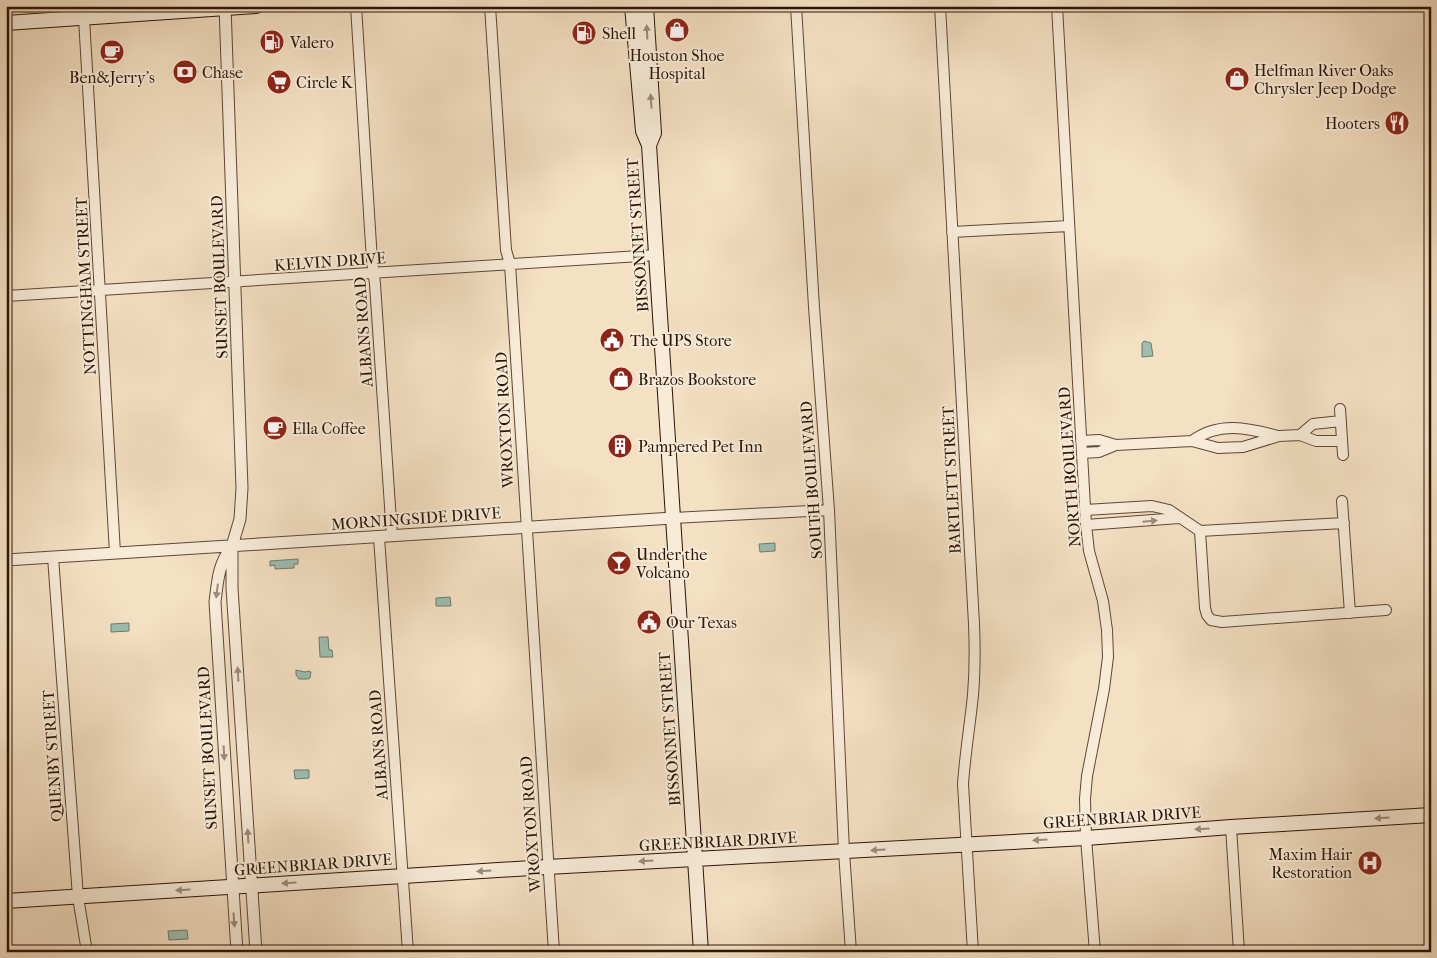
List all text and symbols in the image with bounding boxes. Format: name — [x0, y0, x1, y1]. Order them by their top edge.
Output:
shop icon: Houston Shoe Hospital — [664, 17, 690, 43]
fuel station icon: Shell — [571, 20, 597, 46]
one-way arrow — [642, 23, 650, 39]
place label: Shell — [602, 24, 636, 43]
fuel station icon: Valero — [259, 29, 285, 55]
place label: Valero — [289, 33, 334, 52]
cafe icon: Ben&Jerry’s — [99, 39, 125, 65]
place label: Houston Shoe Hospital — [629, 46, 725, 83]
bank icon: Chase — [172, 59, 198, 85]
place label: Helfman River Oaks Chrysler Jeep Dodge — [1254, 61, 1397, 98]
place label: Chase — [202, 63, 243, 82]
shop icon: Helfman River Oaks Chrysler Jeep Dodge — [1224, 66, 1250, 92]
place label: Ben&Jerry’s — [69, 68, 155, 87]
supermarket icon: Circle K — [266, 69, 292, 95]
place label: Circle K — [296, 73, 354, 92]
one-way arrow — [647, 93, 655, 109]
restaurant icon: Hooters — [1384, 110, 1410, 136]
place label: Hooters — [1325, 114, 1380, 133]
street label: BISSONNET STREET — [623, 157, 652, 313]
street label: SUNSET BOULEVARD — [207, 195, 232, 359]
street label: NOTTINGHAM STREET — [71, 196, 100, 375]
street label: KELVIN DRIVE — [273, 248, 387, 275]
street label: ALBANS ROAD — [350, 276, 377, 389]
public building icon: The UPS Store — [599, 327, 625, 353]
place label: The UPS Store — [630, 331, 732, 350]
street label: WROXTON ROAD — [491, 351, 518, 490]
shop icon: Brazos Bookstore — [608, 366, 634, 392]
place label: Brazos Bookstore — [638, 370, 756, 389]
street label: NORTH BOULEVARD — [1054, 386, 1085, 548]
street label: SOUTH BOULEVARD — [796, 400, 826, 560]
street label: BARTLETT STREET — [938, 405, 965, 555]
cafe icon: Ella Coffee — [262, 415, 288, 441]
place label: Ella Coffee — [292, 419, 366, 438]
building icon: Pampered Pet Inn — [607, 433, 633, 459]
place label: Pampered Pet Inn — [638, 437, 763, 456]
street label: MORNINGSIDE DRIVE — [331, 503, 502, 534]
one-way arrow — [1142, 516, 1158, 524]
place label: Under the Volcano — [635, 545, 707, 582]
bar icon: Under the Volcano — [606, 550, 632, 576]
one-way arrow — [213, 583, 221, 599]
public building icon: Our Texas — [636, 609, 662, 635]
place label: Our Texas — [666, 613, 737, 632]
street label: BISSONNET STREET — [655, 651, 684, 807]
street label: SUNSET BOULEVARD — [194, 666, 221, 830]
one-way arrow — [233, 666, 241, 682]
street label: QUENBY STREET — [38, 689, 67, 822]
street label: ALBANS ROAD — [365, 689, 392, 802]
one-way arrow — [221, 745, 229, 761]
street label: WROXTON ROAD — [516, 755, 545, 894]
street label: GREENBRIAR DRIVE — [1042, 802, 1202, 832]
one-way arrow — [1374, 814, 1390, 822]
one-way arrow — [1194, 825, 1210, 833]
one-way arrow — [243, 828, 251, 844]
street label: GREENBRIAR DRIVE — [639, 828, 798, 855]
one-way arrow — [1032, 837, 1048, 845]
place label: Maxim Hair Restoration — [1269, 845, 1353, 882]
one-way arrow — [870, 846, 886, 854]
street label: GREENBRIAR DRIVE — [233, 849, 393, 879]
hospital icon: Maxim Hair Restoration — [1357, 850, 1383, 876]
one-way arrow — [638, 858, 654, 866]
one-way arrow — [476, 867, 492, 875]
one-way arrow — [281, 879, 297, 887]
one-way arrow — [175, 887, 191, 895]
one-way arrow — [231, 912, 239, 928]

